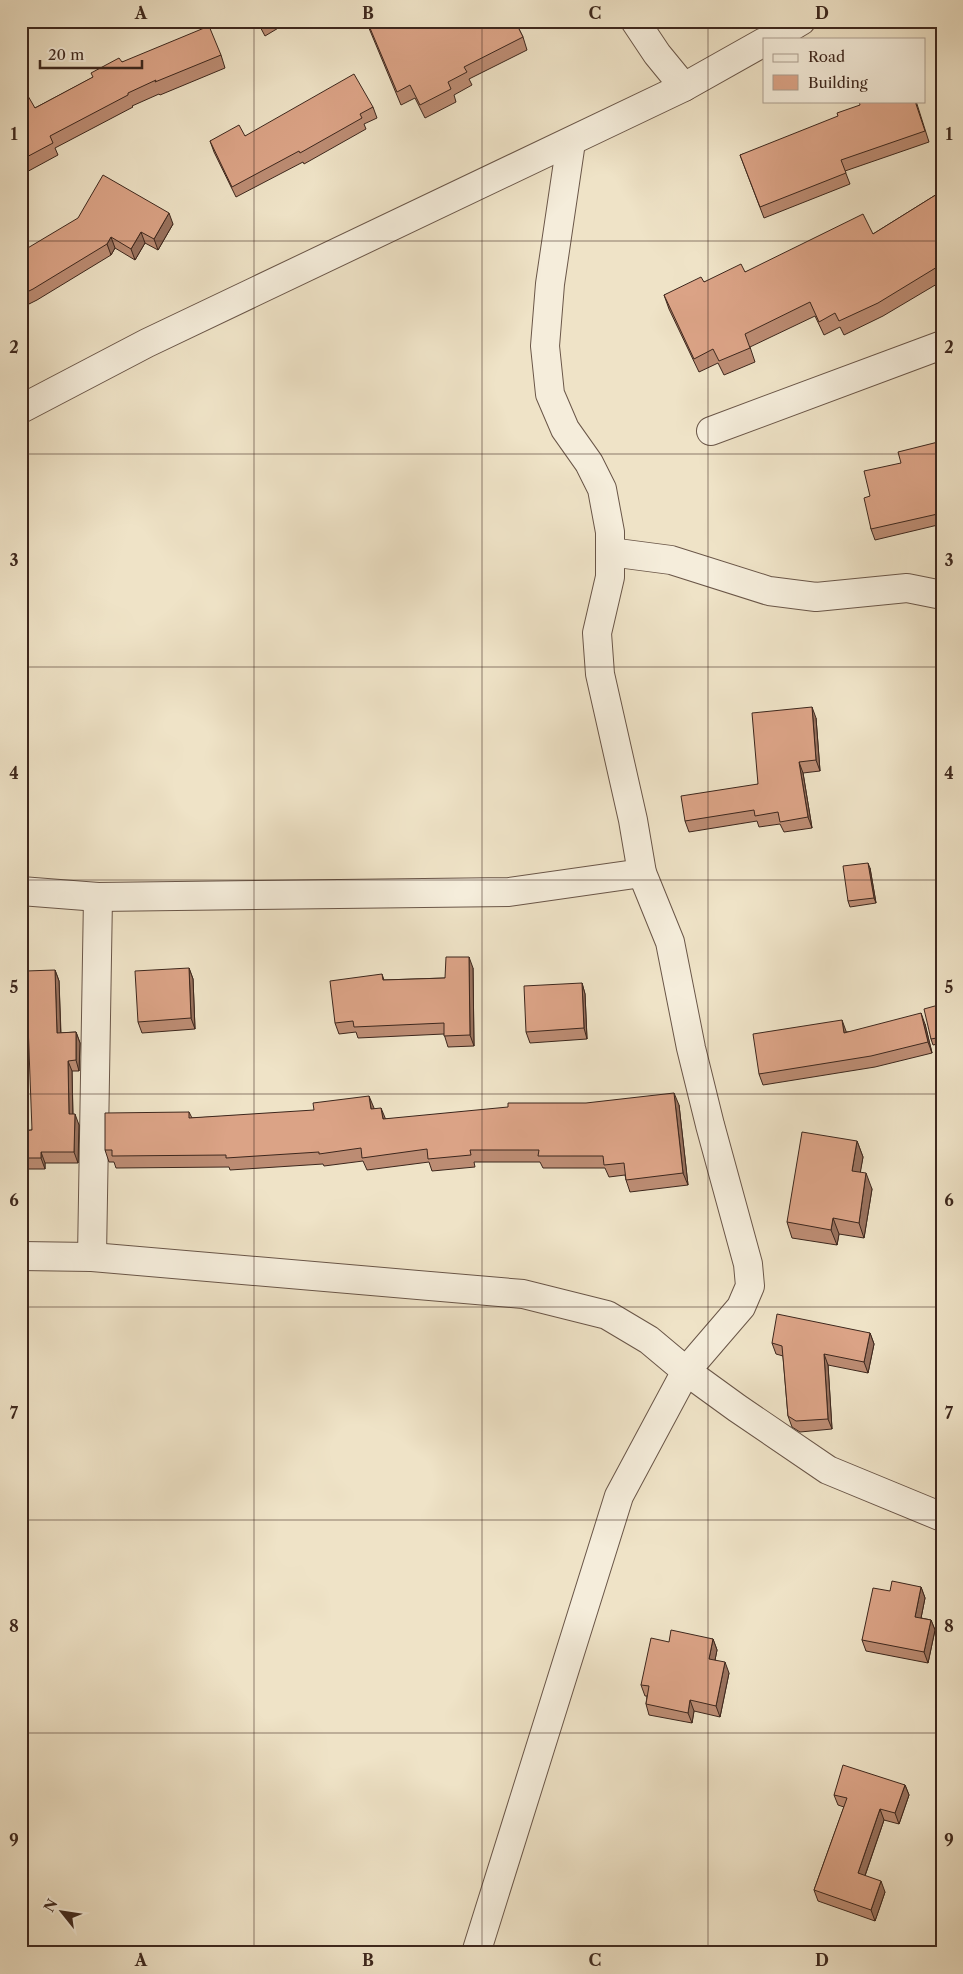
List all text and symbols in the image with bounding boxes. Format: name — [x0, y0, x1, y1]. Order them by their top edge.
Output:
text: A — [134, 3, 148, 23]
text: B — [362, 3, 374, 23]
text: C — [589, 3, 601, 23]
text: D — [815, 3, 829, 23]
scale bar — [40, 38, 142, 70]
legend — [763, 38, 926, 102]
text: 20 m — [48, 45, 84, 64]
text: Road — [808, 47, 845, 66]
text: Building — [808, 73, 868, 92]
text: 1 — [10, 124, 18, 144]
text: 1 — [945, 124, 953, 144]
text: 2 — [9, 337, 19, 357]
text: 2 — [944, 337, 954, 357]
text: 3 — [9, 550, 19, 570]
text: 3 — [944, 550, 954, 570]
text: 4 — [9, 763, 19, 783]
text: 4 — [944, 763, 954, 783]
text: 5 — [10, 977, 19, 997]
text: 5 — [945, 977, 954, 997]
text: 6 — [9, 1190, 19, 1210]
text: 6 — [944, 1190, 954, 1210]
text: 7 — [10, 1403, 19, 1423]
text: 7 — [945, 1403, 954, 1423]
text: 8 — [9, 1616, 19, 1636]
text: 8 — [944, 1616, 954, 1636]
text: 9 — [9, 1830, 19, 1850]
text: 9 — [944, 1830, 954, 1850]
north arrow — [38, 1886, 88, 1936]
text: N — [40, 1896, 62, 1915]
text: A — [134, 1950, 148, 1970]
text: B — [362, 1950, 374, 1970]
text: C — [589, 1950, 601, 1970]
text: D — [815, 1950, 829, 1970]

